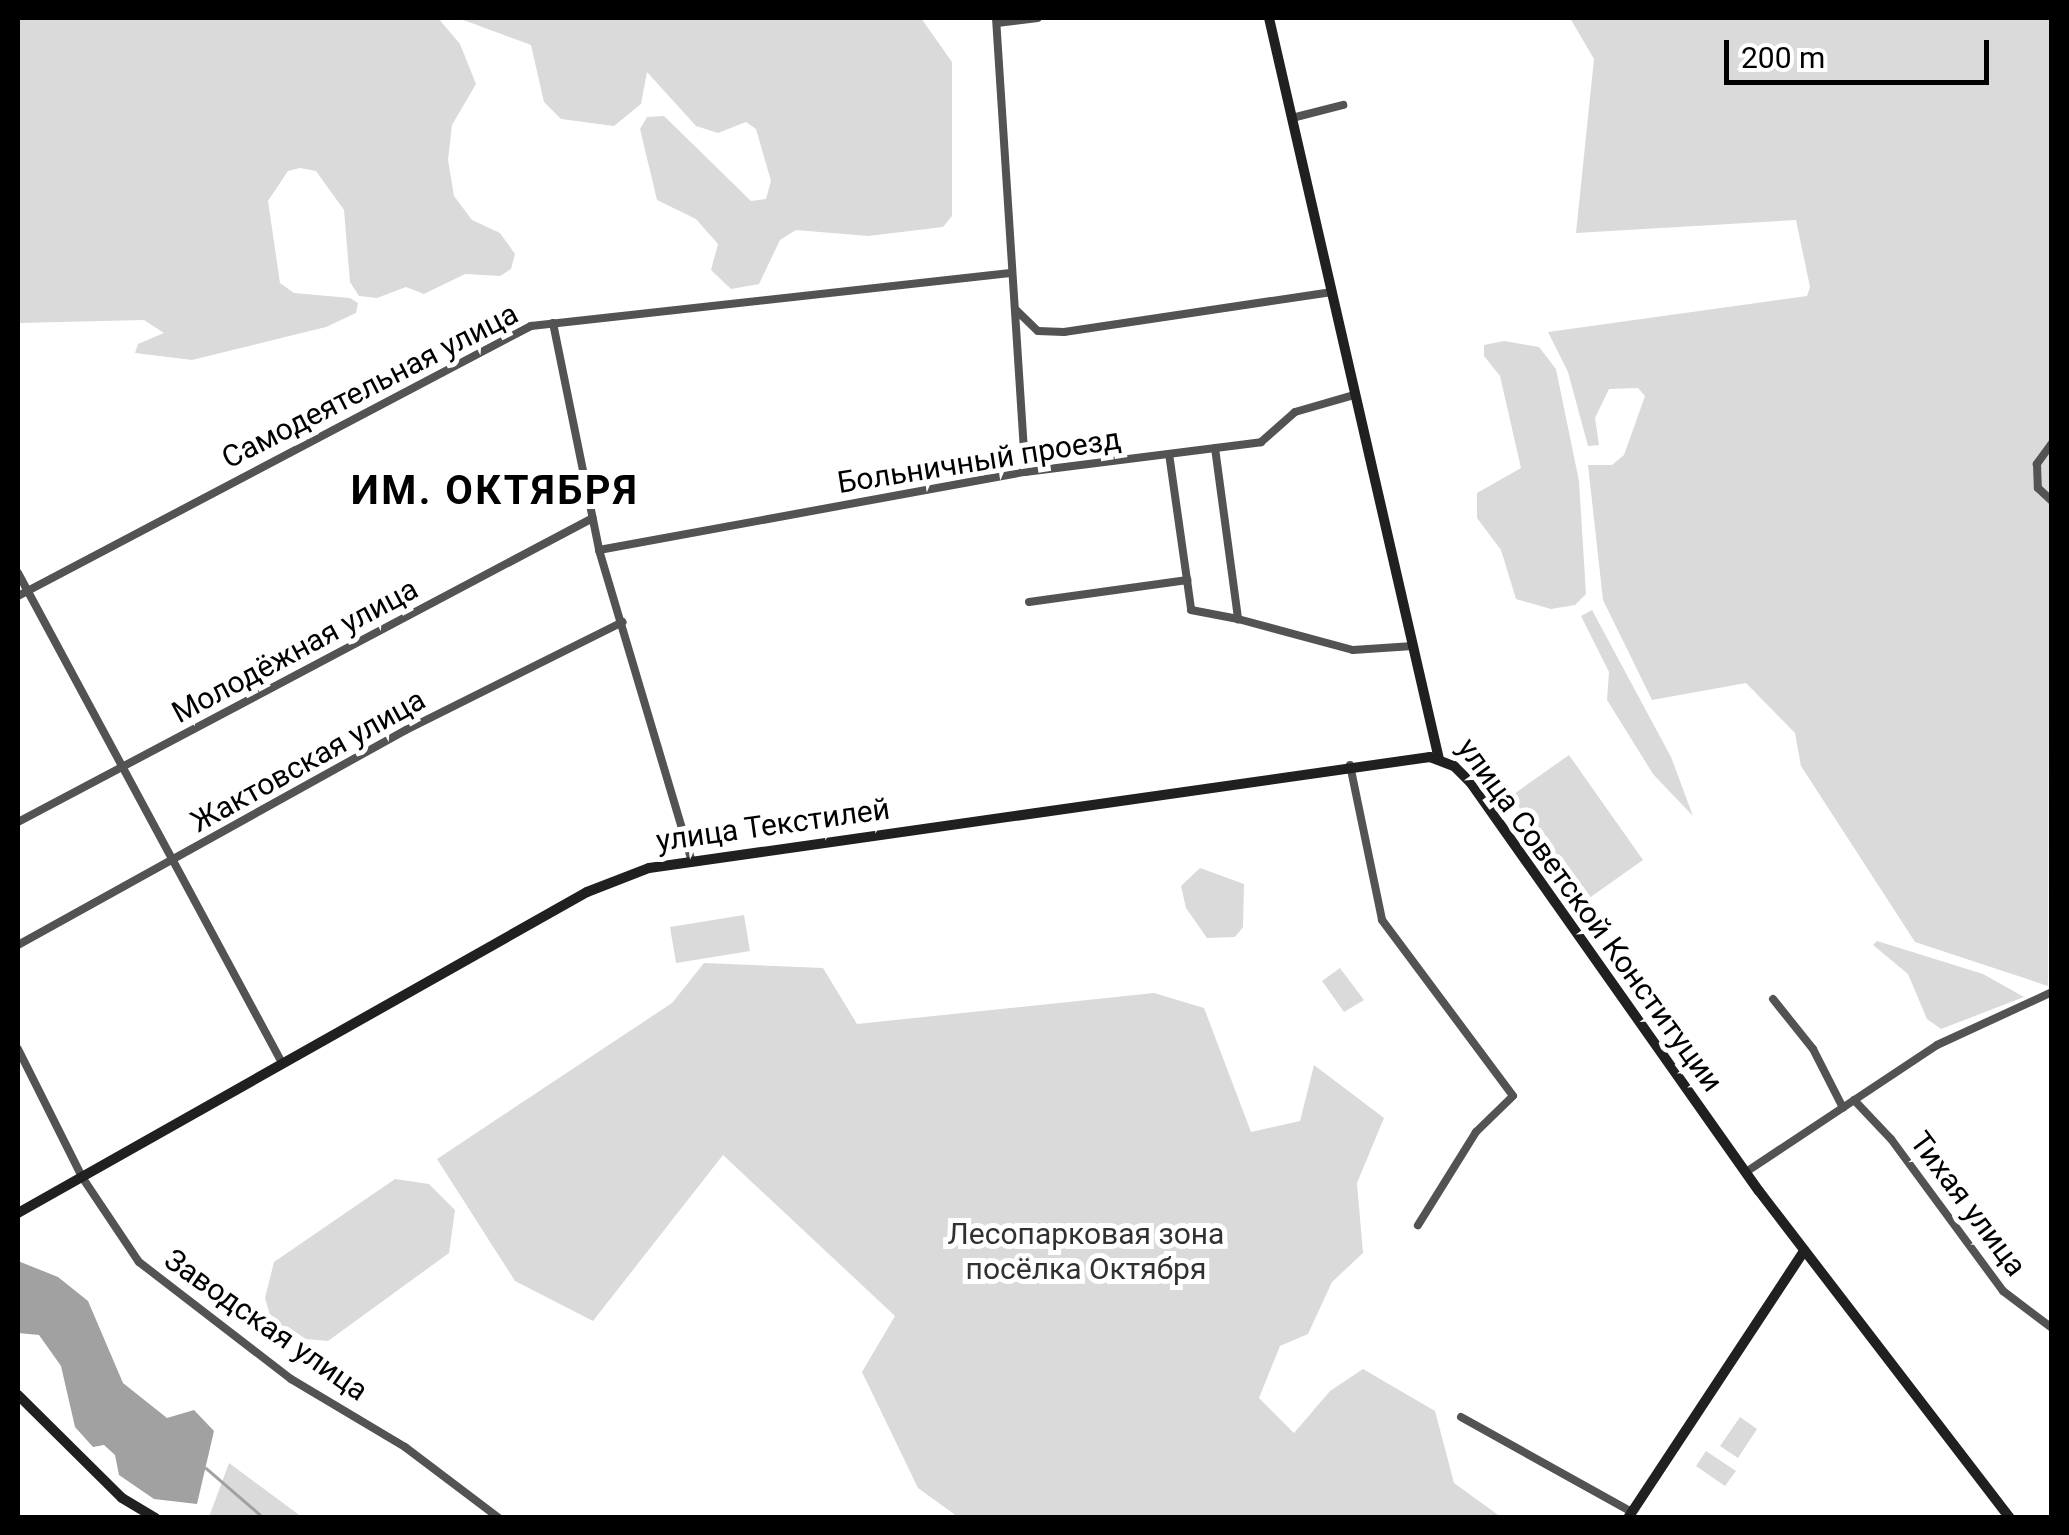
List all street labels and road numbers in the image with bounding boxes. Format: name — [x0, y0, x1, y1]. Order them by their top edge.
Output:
street label: Самодеятельная улица — [216, 296, 524, 476]
street label: Больничный проезд — [835, 421, 1123, 501]
street label: Молодёжная улица — [166, 571, 424, 731]
street label: Жактовская улица — [185, 682, 431, 840]
street label: улица Советской Конституции — [1450, 731, 1730, 1099]
street label: улица Текстилей — [654, 791, 892, 859]
street label: Тихая улица — [1902, 1125, 2034, 1283]
street label: Заводская улица — [157, 1241, 375, 1409]

